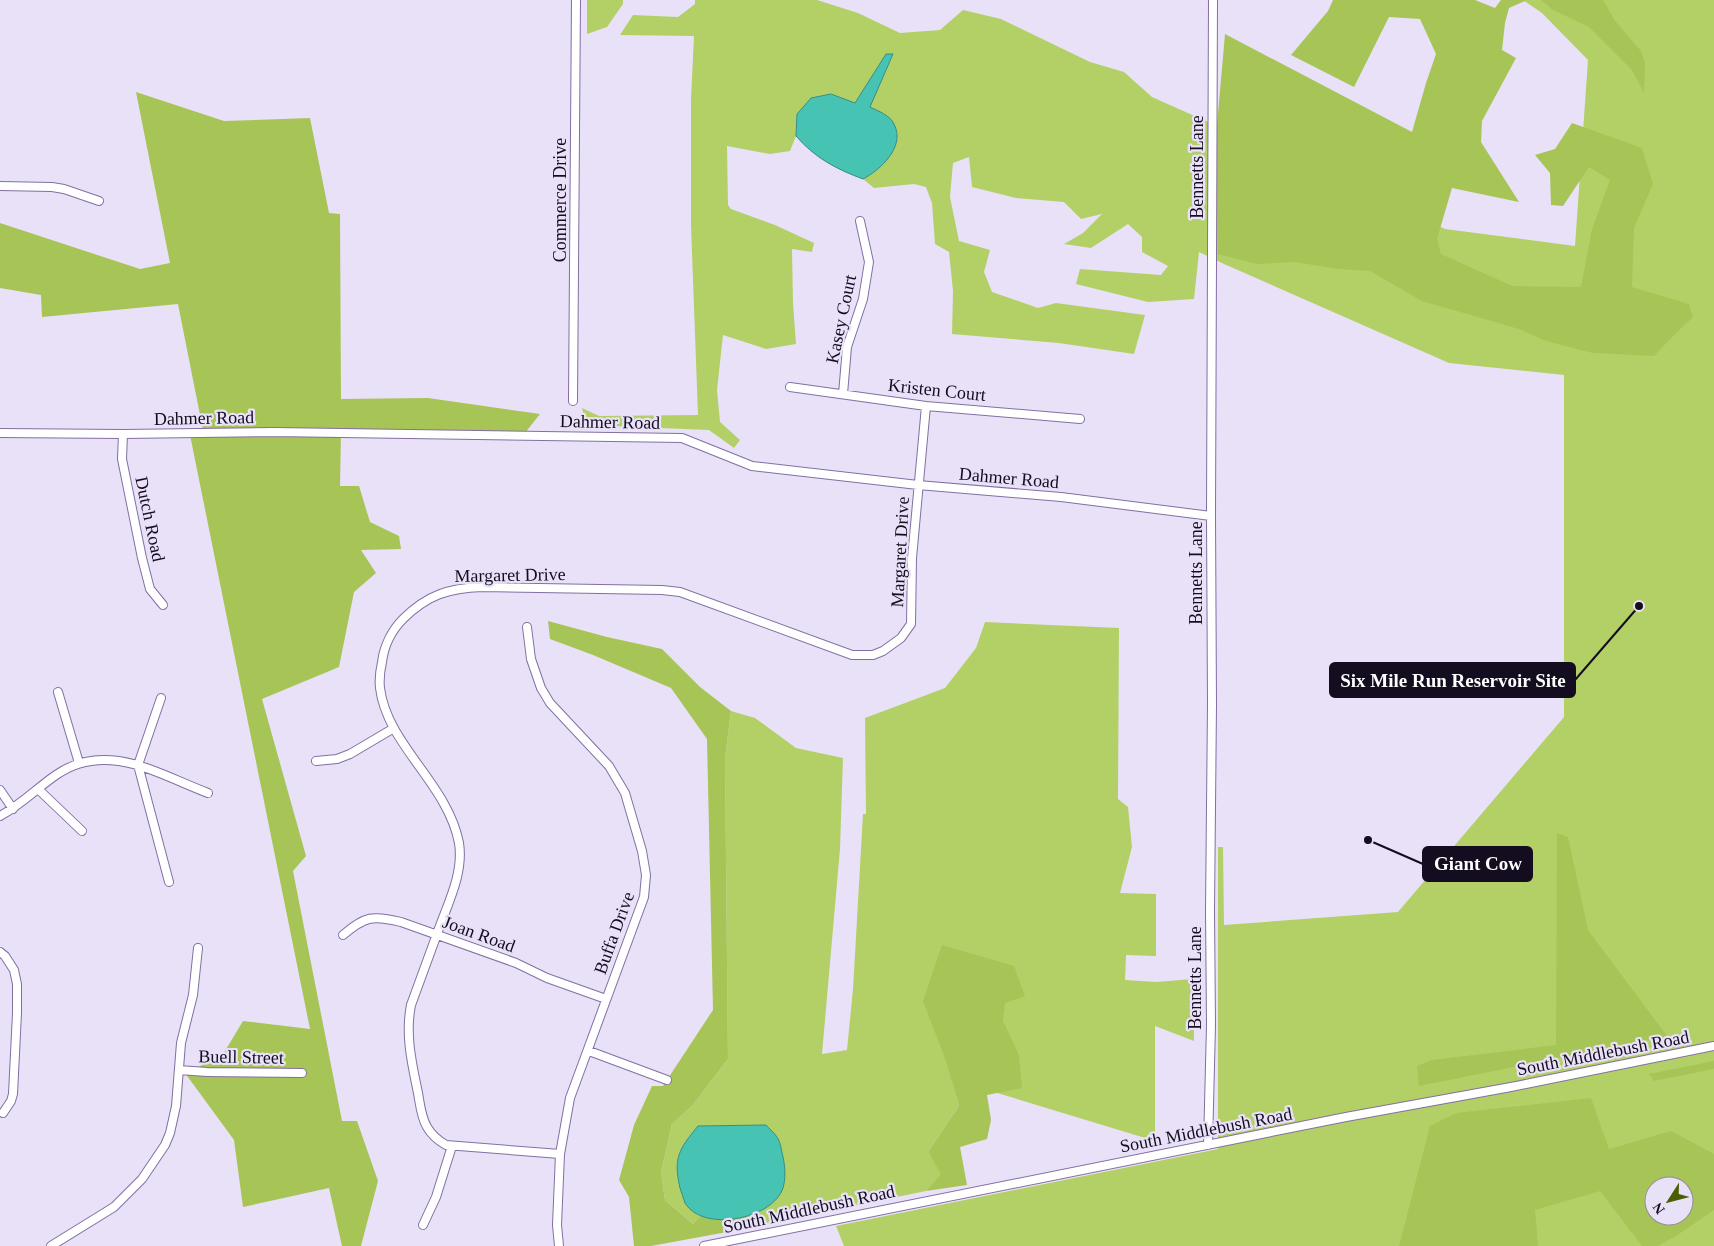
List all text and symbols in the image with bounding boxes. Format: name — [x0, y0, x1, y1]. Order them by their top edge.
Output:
street label: Bennetts Lane — [1187, 115, 1207, 219]
street label: Commerce Drive — [550, 138, 570, 262]
street label: Kasey Court — [822, 273, 860, 365]
street label: Kristen Court — [887, 375, 987, 405]
street label: Dahmer Road — [154, 407, 254, 429]
street label: Dahmer Road — [560, 411, 660, 433]
street label: Dahmer Road — [958, 464, 1060, 492]
street label: Dutch Road — [131, 475, 169, 563]
street label: Margaret Drive — [887, 496, 913, 608]
street label: Bennetts Lane — [1186, 521, 1206, 625]
street label: Margaret Drive — [454, 564, 566, 586]
callout: Six Mile Run Reservoir Site — [1330, 663, 1575, 697]
text: Six Mile Run Reservoir Site — [1340, 670, 1566, 691]
callout: Giant Cow — [1423, 847, 1532, 881]
text: Giant Cow — [1434, 853, 1522, 874]
street label: Buffa Drive — [590, 889, 638, 977]
street label: Joan Road — [440, 912, 518, 956]
street label: Bennetts Lane — [1185, 926, 1205, 1030]
street label: South Middlebush Road — [1515, 1026, 1691, 1080]
street label: Buell Street — [198, 1046, 284, 1068]
street label: South Middlebush Road — [1118, 1103, 1294, 1157]
north arrow — [1644, 1176, 1694, 1226]
street label: South Middlebush Road — [721, 1181, 897, 1237]
text: N — [1650, 1200, 1668, 1217]

